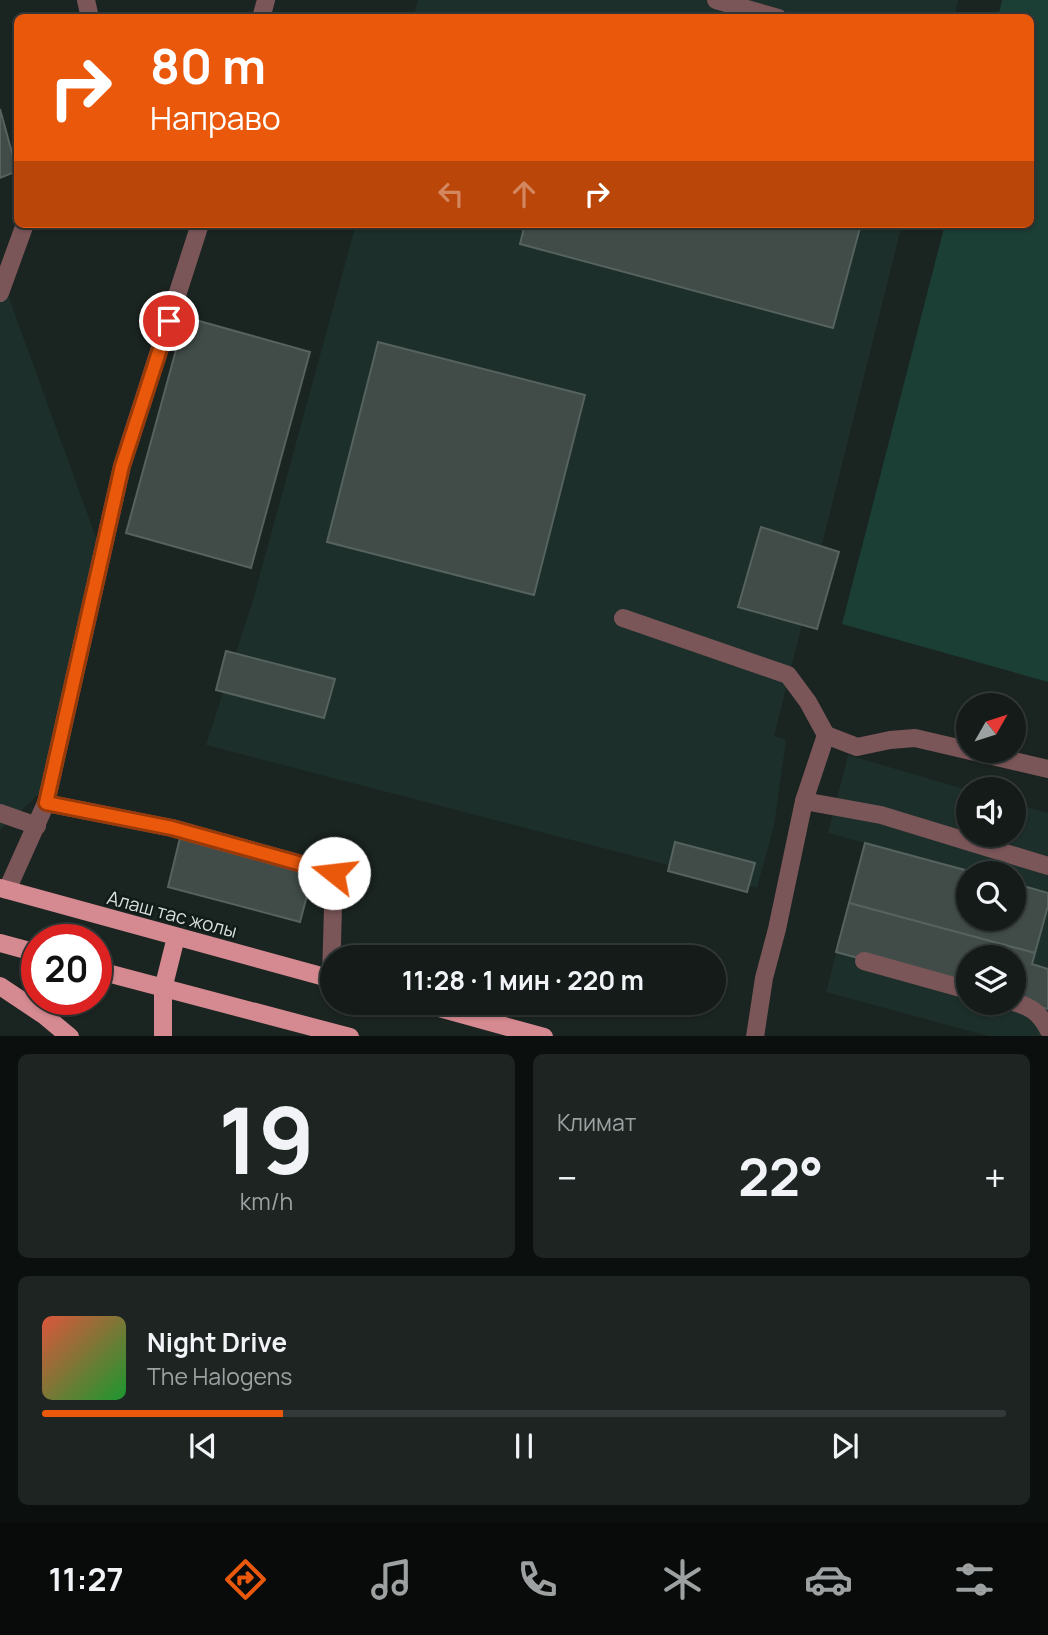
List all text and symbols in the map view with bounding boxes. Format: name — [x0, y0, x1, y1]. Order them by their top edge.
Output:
text: 80 m — [150, 32, 266, 99]
icon: right — [35, 42, 126, 133]
text: Направо — [150, 96, 281, 140]
icon: left — [432, 175, 470, 213]
icon: ahead — [505, 175, 543, 213]
icon: right — [578, 175, 616, 213]
pin — [139, 291, 199, 351]
icon: arrive — [150, 302, 188, 340]
north arrow — [956, 693, 1026, 763]
map controls — [956, 693, 1026, 1015]
button: sound — [956, 777, 1026, 847]
position arrow — [297, 836, 371, 910]
button: search — [956, 861, 1026, 931]
street label: Алаш тас жолы — [104, 884, 240, 944]
speed limit sign: 20 — [21, 924, 112, 1015]
button: layers — [956, 945, 1026, 1015]
text: 11:28 · 1 мин · 220 m — [402, 962, 644, 998]
text: 19 — [218, 1077, 315, 1201]
text: Климат — [557, 1106, 636, 1138]
text: 22° — [738, 1141, 823, 1212]
text: − — [557, 1151, 578, 1203]
text: + — [984, 1151, 1006, 1203]
text: km/h — [240, 1185, 293, 1217]
text: Night Drive — [147, 1324, 287, 1360]
text: The Halogens — [147, 1360, 292, 1392]
icon: previous — [184, 1427, 222, 1465]
icon: pause — [505, 1427, 543, 1465]
icon: next — [826, 1427, 864, 1465]
icon: directions — [221, 1555, 270, 1604]
icon: music — [367, 1555, 416, 1604]
icon: phone — [513, 1555, 562, 1604]
icon: climate — [658, 1555, 707, 1604]
icon: car — [804, 1555, 853, 1604]
icon: filters — [950, 1555, 999, 1604]
text: 11:27 — [48, 1557, 124, 1601]

